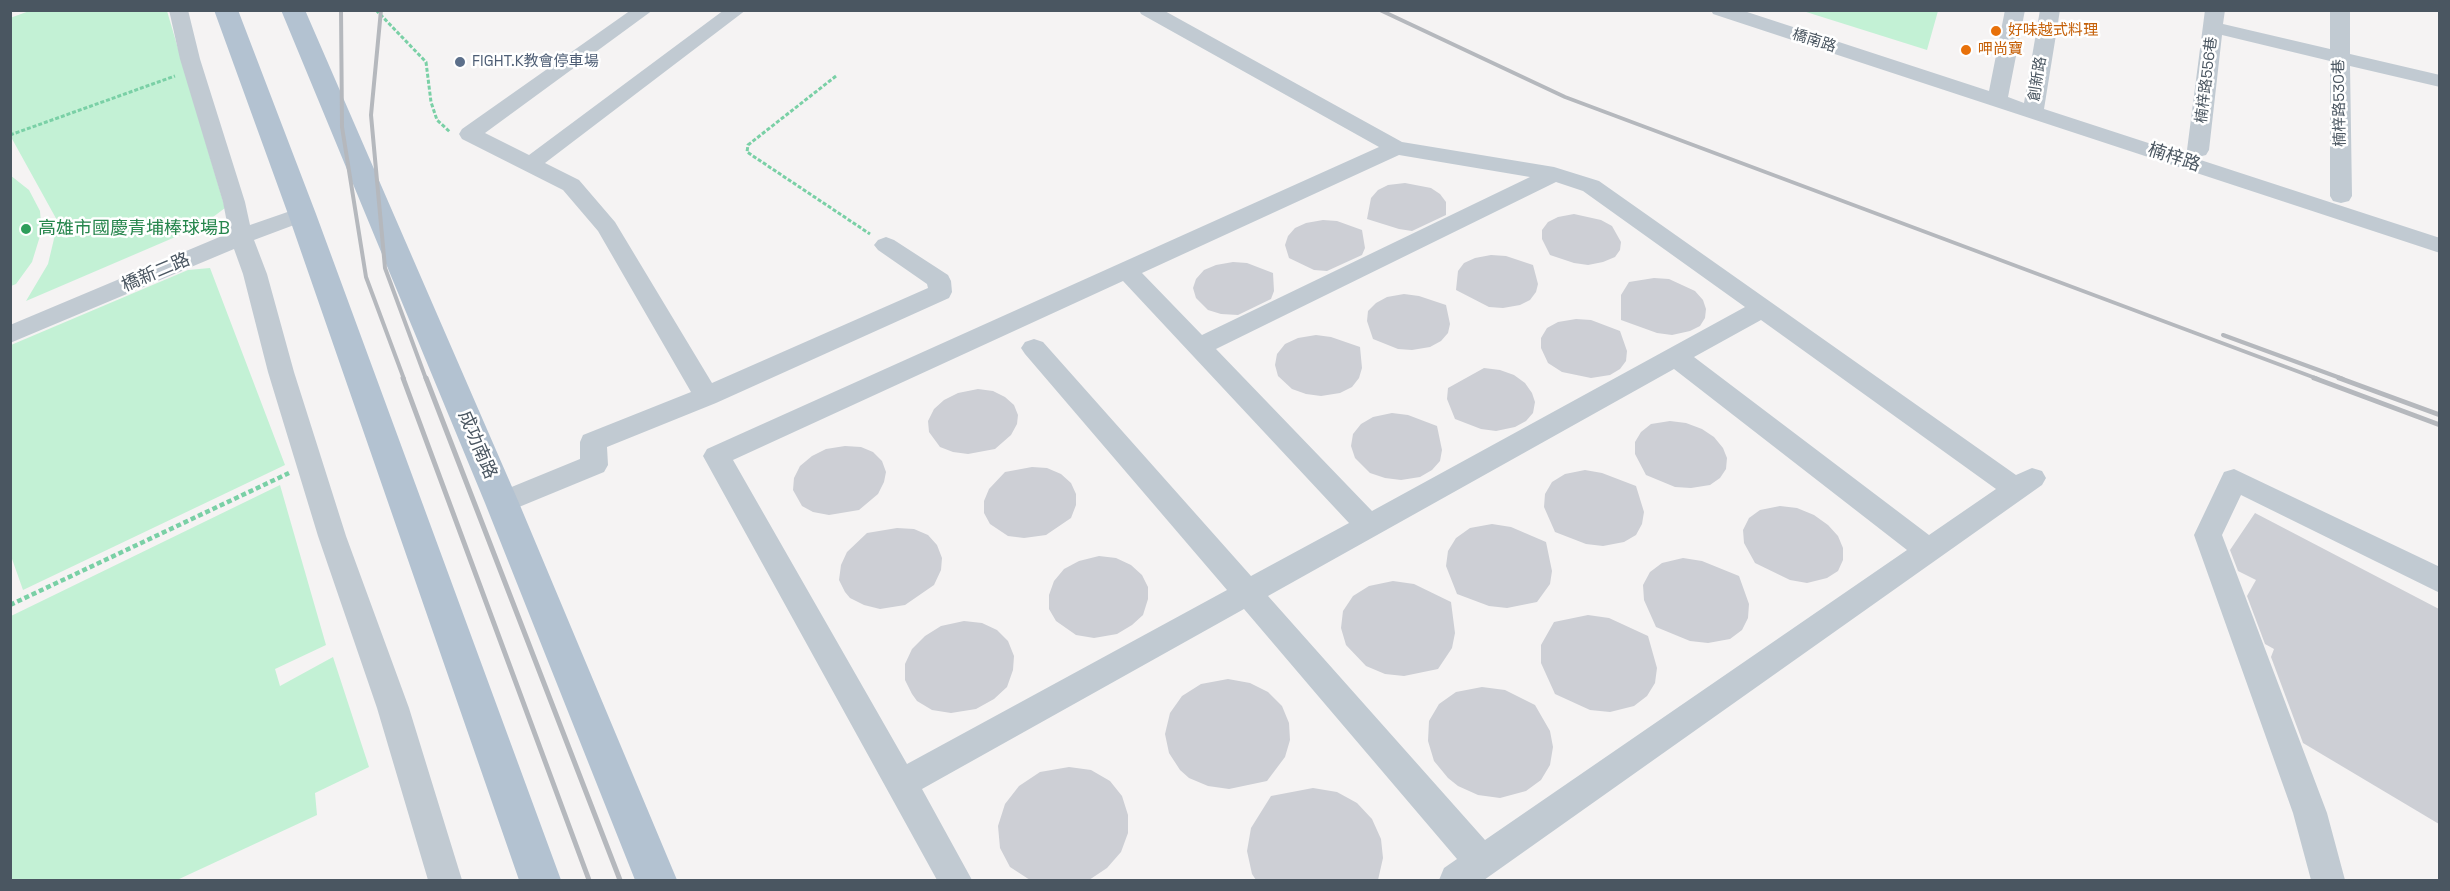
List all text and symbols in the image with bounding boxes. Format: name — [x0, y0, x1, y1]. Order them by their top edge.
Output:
place label: 好味越式料理 — [2008, 22, 2098, 40]
marker: 好味越式料理 — [1989, 24, 2003, 38]
street label: 橋南路 — [1790, 25, 1838, 57]
street label: 楠梓路556巷 — [2193, 36, 2221, 124]
place label: 呷尚寶 — [1978, 41, 2023, 59]
marker: 呷尚寶 — [1959, 43, 1973, 57]
place label: FIGHT.K教會停車場 — [472, 53, 599, 71]
marker: FIGHT.K教會停車場 — [453, 55, 467, 69]
street label: 創新路 — [2026, 55, 2050, 103]
street label: 楠梓路530巷 — [2330, 59, 2350, 147]
street label: 楠梓路 — [2145, 139, 2203, 177]
place label: 高雄市國慶青埔棒球場B — [38, 218, 230, 240]
marker: 高雄市國慶青埔棒球場B — [19, 222, 33, 236]
street label: 橋新二路 — [119, 249, 193, 297]
street label: 成功南路 — [453, 408, 501, 482]

